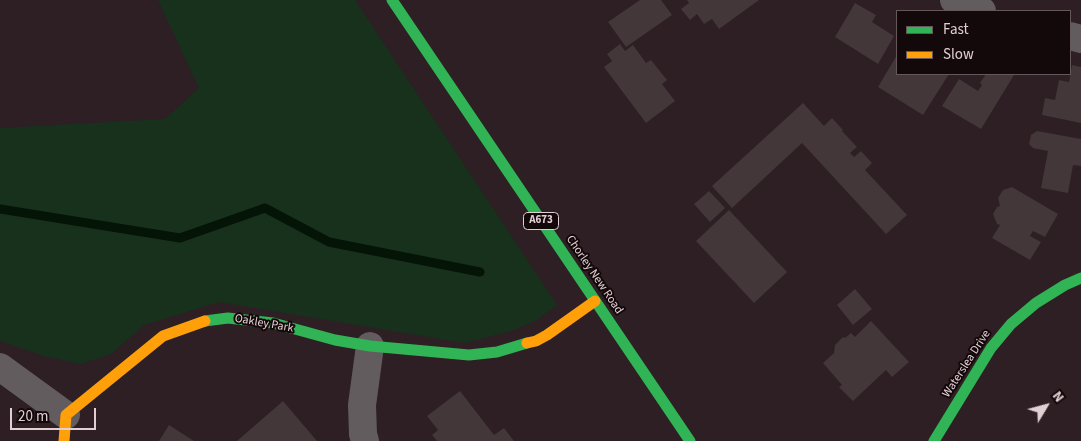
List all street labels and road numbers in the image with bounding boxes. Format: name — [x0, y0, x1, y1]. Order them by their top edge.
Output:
road number: A673 — [524, 212, 558, 230]
street label: Chorley New Road — [562, 233, 626, 317]
street label: Oakley Park — [233, 312, 295, 336]
street label: Waterslea Drive — [940, 328, 994, 400]

